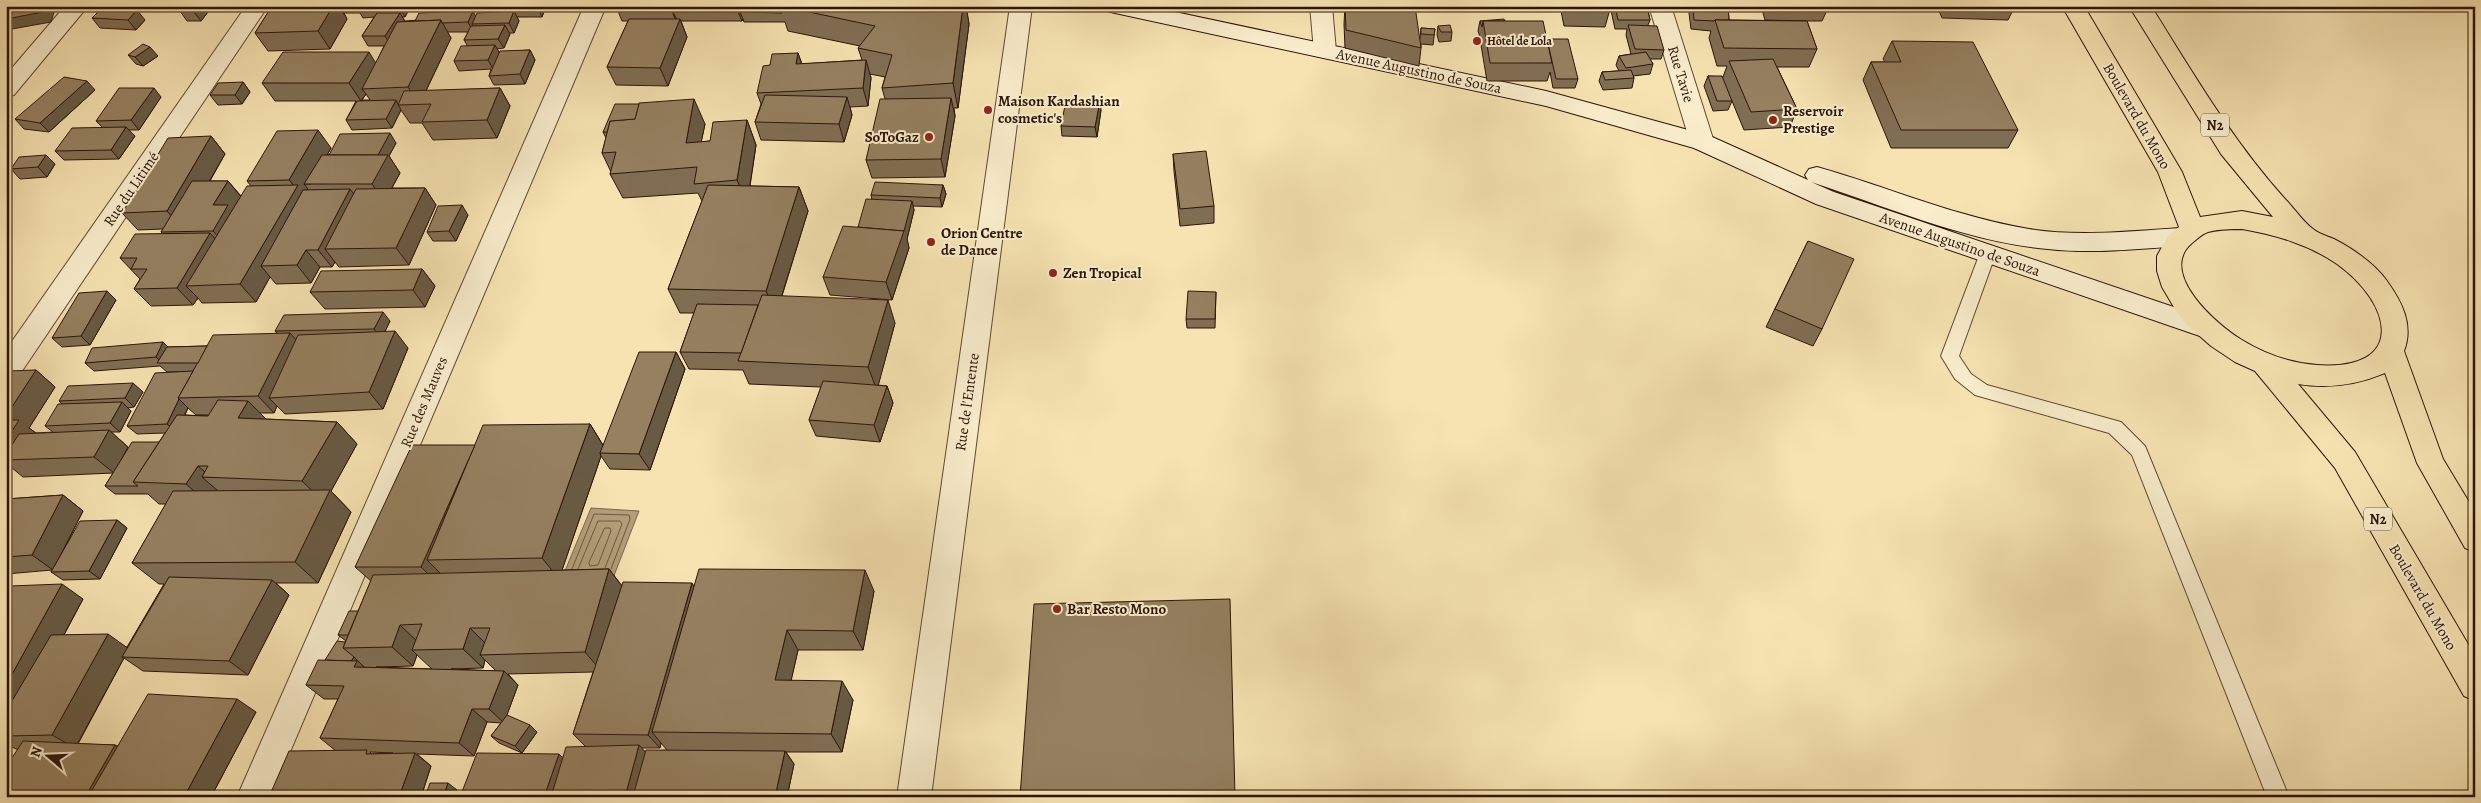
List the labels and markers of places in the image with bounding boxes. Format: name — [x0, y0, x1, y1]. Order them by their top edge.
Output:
place label: Hôtel de Lola — [1487, 33, 1552, 49]
marker: Hôtel de Lola — [1471, 35, 1483, 47]
place label: Maison Kardashian cosmetic's — [998, 91, 1120, 128]
place label: Reservoir Prestige — [1783, 101, 1844, 138]
marker: Maison Kardashian cosmetic's — [982, 104, 994, 116]
marker: Reservoir Prestige — [1767, 114, 1779, 126]
place label: SoToGaz — [865, 127, 919, 147]
marker: SoToGaz — [923, 131, 935, 143]
place label: Orion Centre de Dance — [941, 223, 1023, 260]
marker: Orion Centre de Dance — [925, 236, 937, 248]
place label: Zen Tropical — [1063, 263, 1142, 283]
marker: Zen Tropical — [1047, 267, 1059, 279]
place label: Bar Resto Mono — [1067, 599, 1167, 619]
marker: Bar Resto Mono — [1051, 603, 1063, 615]

